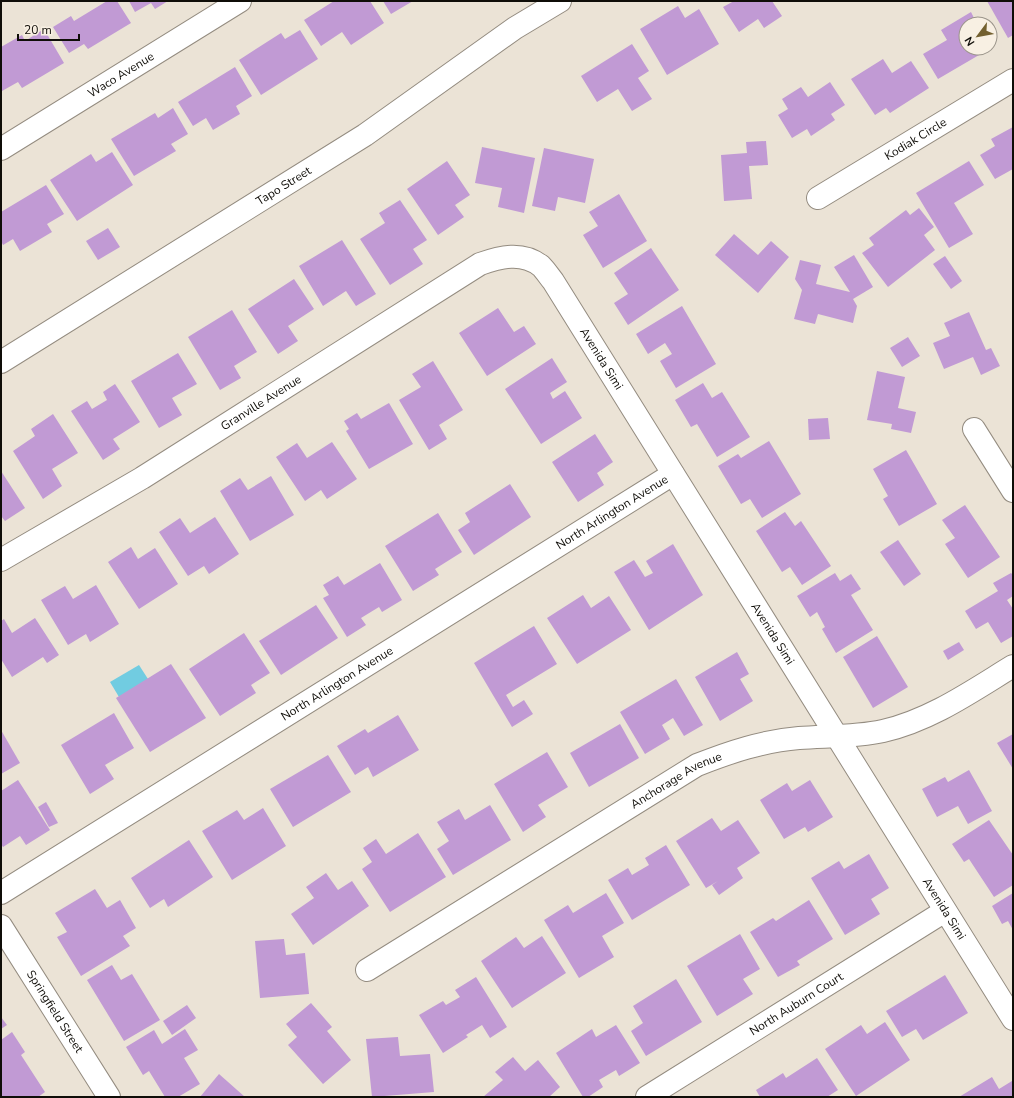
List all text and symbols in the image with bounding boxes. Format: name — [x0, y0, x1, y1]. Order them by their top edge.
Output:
scale bar — [18, 16, 79, 42]
north arrow — [958, 16, 998, 56]
text: 20 m — [24, 22, 52, 38]
text: N — [961, 34, 978, 49]
street label: Waco Avenue — [85, 48, 157, 101]
street label: Kodiak Circle — [881, 114, 950, 164]
street label: Tapo Street — [253, 162, 315, 209]
street label: Avenida Simi — [576, 325, 627, 393]
street label: Granville Avenue — [218, 371, 304, 434]
street label: North Arlington Avenue — [553, 471, 671, 553]
street label: Avenida Simi — [747, 600, 798, 668]
street label: North Arlington Avenue — [278, 643, 396, 724]
street label: Anchorage Avenue — [628, 748, 724, 812]
street label: Avenida Simi — [919, 875, 970, 943]
street label: Springfield Street — [23, 967, 87, 1056]
street label: North Auburn Court — [746, 968, 847, 1039]

